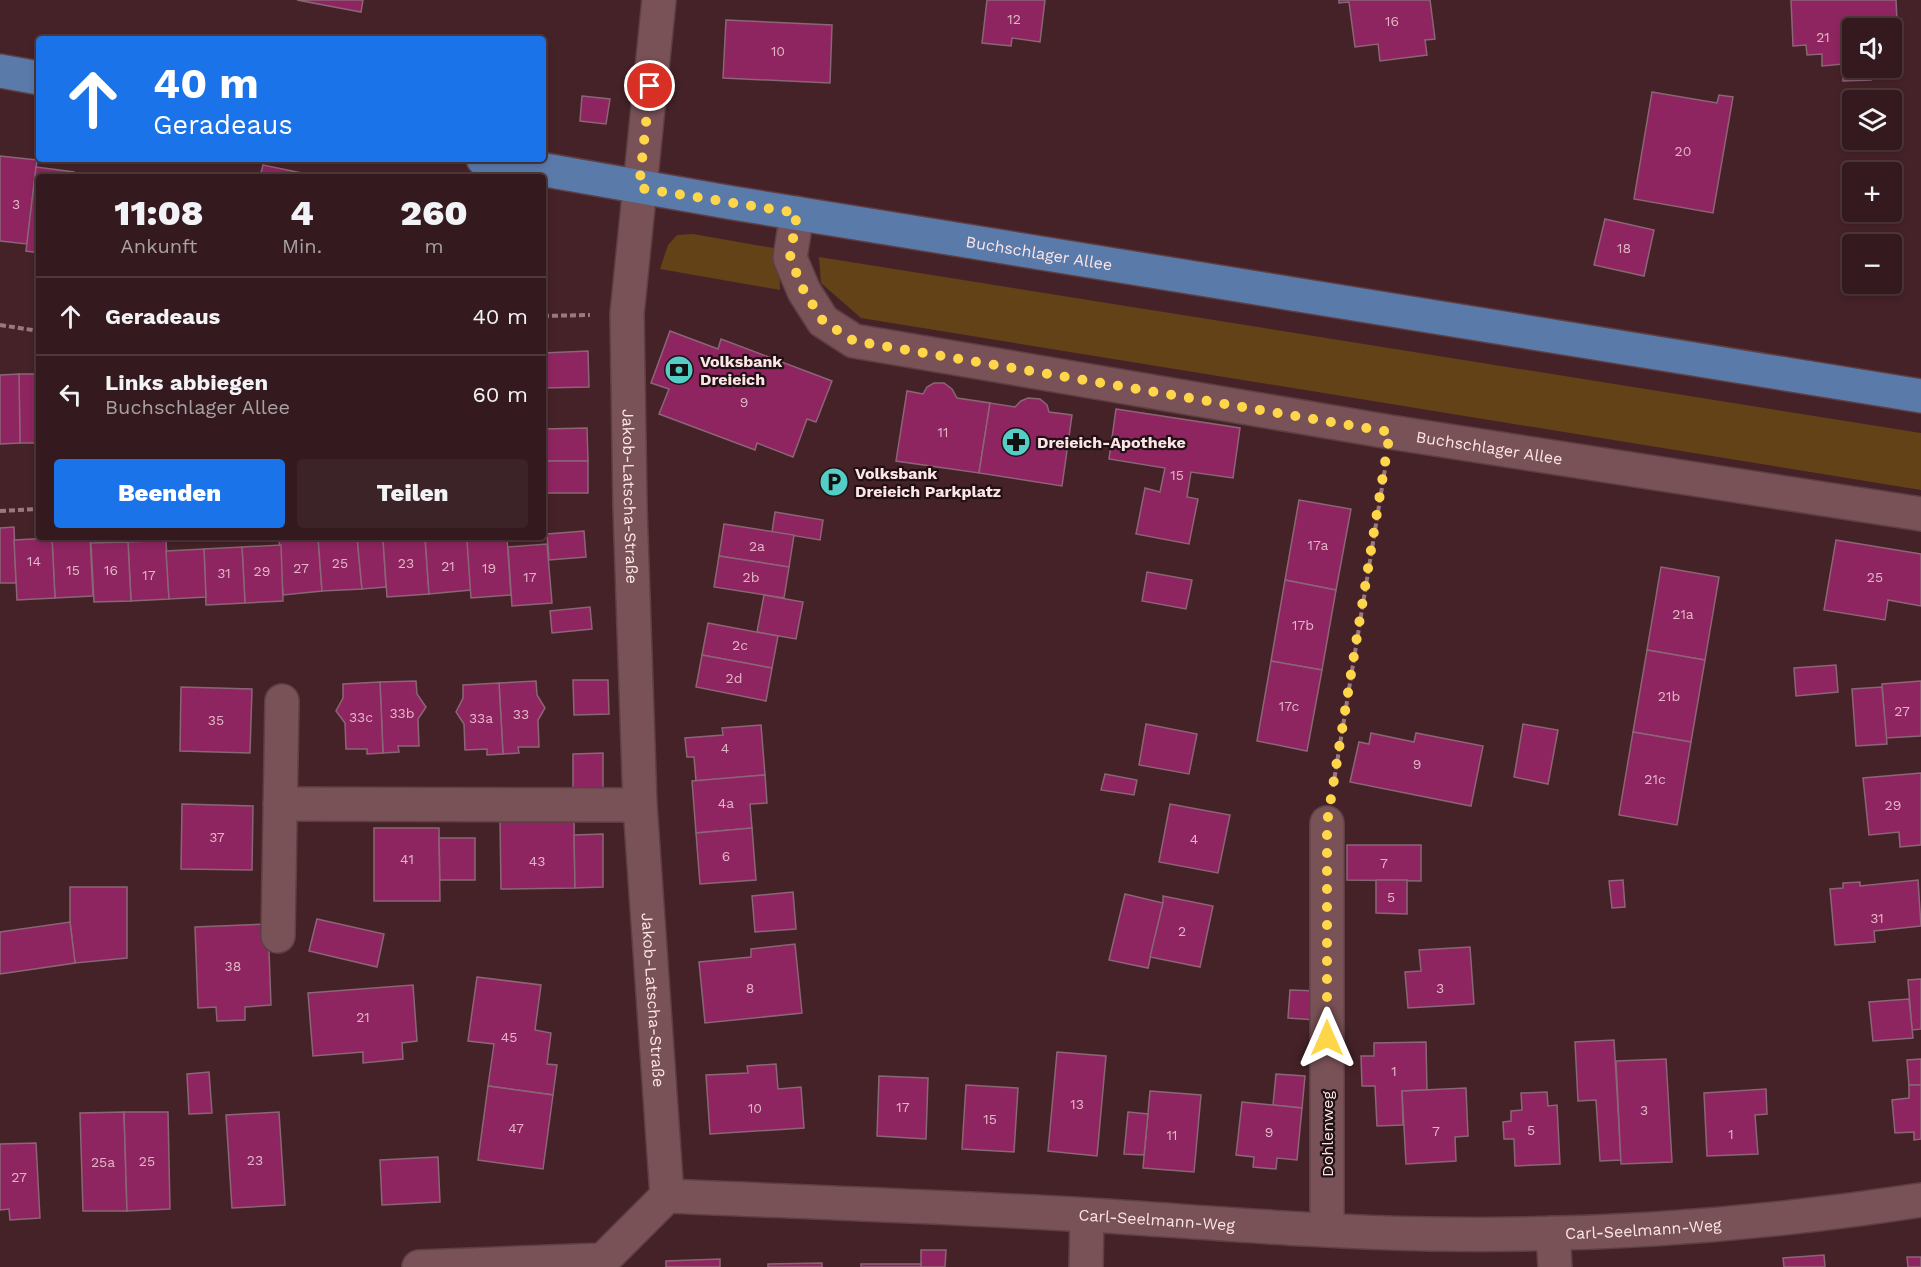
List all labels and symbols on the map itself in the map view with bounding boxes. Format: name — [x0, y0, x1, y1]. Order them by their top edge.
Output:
house number: 12 — [1007, 11, 1021, 27]
house number: 16 — [1385, 13, 1399, 29]
house number: 21 — [1816, 29, 1830, 45]
house number: 10 — [771, 43, 785, 59]
pin — [624, 60, 675, 111]
house number: 20 — [1675, 143, 1691, 159]
house number: 3 — [12, 196, 20, 212]
street label: Buchschlager Allee — [964, 232, 1114, 274]
house number: 18 — [1617, 240, 1631, 256]
place label: Volksbank Dreieich — [700, 352, 782, 389]
bank icon: Volksbank Dreieich — [663, 354, 695, 386]
house number: 9 — [740, 394, 748, 410]
street label: Jakob-Latscha-Straße — [618, 409, 642, 584]
house number: 11 — [938, 424, 948, 440]
pharmacy icon: Dreieich-Apotheke — [1000, 426, 1032, 458]
street label: Buchschlager Allee — [1415, 427, 1564, 469]
place label: Dreieich-Apotheke — [1037, 433, 1186, 452]
place label: Volksbank Dreieich Parkplatz — [855, 464, 1001, 501]
parking icon: Volksbank Dreieich Parkplatz — [818, 466, 850, 498]
house number: 15 — [1170, 467, 1184, 483]
house number: 17a — [1308, 537, 1328, 553]
house number: 2a — [749, 538, 765, 554]
house number: 14 — [27, 553, 41, 569]
house number: 25 — [332, 555, 348, 571]
house number: 23 — [398, 555, 414, 571]
house number: 21 — [441, 558, 455, 574]
house number: 27 — [293, 560, 309, 576]
house number: 19 — [482, 560, 496, 576]
house number: 15 — [66, 562, 80, 578]
house number: 16 — [104, 562, 118, 578]
house number: 29 — [254, 563, 270, 579]
house number: 31 — [217, 565, 231, 581]
house number: 17 — [142, 567, 156, 583]
house number: 17 — [523, 569, 537, 585]
house number: 2b — [743, 569, 759, 585]
house number: 25 — [1867, 569, 1883, 585]
house number: 21a — [1672, 606, 1694, 622]
house number: 17b — [1292, 617, 1314, 633]
house number: 2c — [732, 637, 748, 653]
house number: 2d — [726, 670, 742, 686]
house number: 21b — [1658, 688, 1680, 704]
house number: 17c — [1279, 698, 1299, 714]
house number: 27 — [1894, 703, 1910, 719]
house number: 33b — [389, 705, 415, 721]
house number: 33 — [513, 706, 529, 722]
house number: 33c — [349, 709, 373, 725]
house number: 33a — [469, 710, 493, 726]
house number: 35 — [208, 712, 224, 728]
house number: 4 — [721, 740, 729, 756]
house number: 9 — [1413, 756, 1421, 772]
house number: 21c — [1644, 771, 1666, 787]
house number: 4a — [718, 795, 734, 811]
house number: 29 — [1885, 797, 1901, 813]
house number: 37 — [209, 829, 225, 845]
house number: 4 — [1190, 831, 1198, 847]
house number: 6 — [722, 848, 730, 864]
house number: 41 — [400, 851, 414, 867]
house number: 43 — [529, 853, 545, 869]
house number: 7 — [1380, 855, 1388, 871]
house number: 5 — [1387, 889, 1395, 905]
house number: 31 — [1870, 910, 1884, 926]
street label: Jakob-Latscha-Straße — [637, 912, 668, 1088]
house number: 2 — [1178, 923, 1186, 939]
house number: 38 — [225, 958, 241, 974]
house number: 8 — [746, 980, 754, 996]
house number: 3 — [1436, 980, 1444, 996]
position arrow — [1295, 1006, 1359, 1070]
house number: 21 — [356, 1009, 370, 1025]
house number: 45 — [501, 1029, 517, 1045]
house number: 1 — [1391, 1063, 1397, 1079]
street label: Dohlenweg — [1318, 1091, 1337, 1177]
house number: 13 — [1070, 1096, 1084, 1112]
house number: 17 — [896, 1099, 910, 1115]
house number: 10 — [748, 1100, 762, 1116]
house number: 3 — [1640, 1102, 1648, 1118]
house number: 15 — [983, 1111, 997, 1127]
house number: 47 — [508, 1120, 524, 1136]
house number: 5 — [1527, 1122, 1535, 1138]
house number: 7 — [1432, 1123, 1440, 1139]
house number: 9 — [1265, 1124, 1273, 1140]
house number: 1 — [1728, 1126, 1734, 1142]
house number: 11 — [1167, 1127, 1177, 1143]
house number: 23 — [247, 1152, 263, 1168]
house number: 25 — [139, 1153, 155, 1169]
house number: 25a — [91, 1154, 115, 1170]
house number: 27 — [11, 1169, 27, 1185]
street label: Carl-Seelmann-Weg — [1078, 1205, 1236, 1235]
street label: Carl-Seelmann-Weg — [1565, 1215, 1723, 1243]

